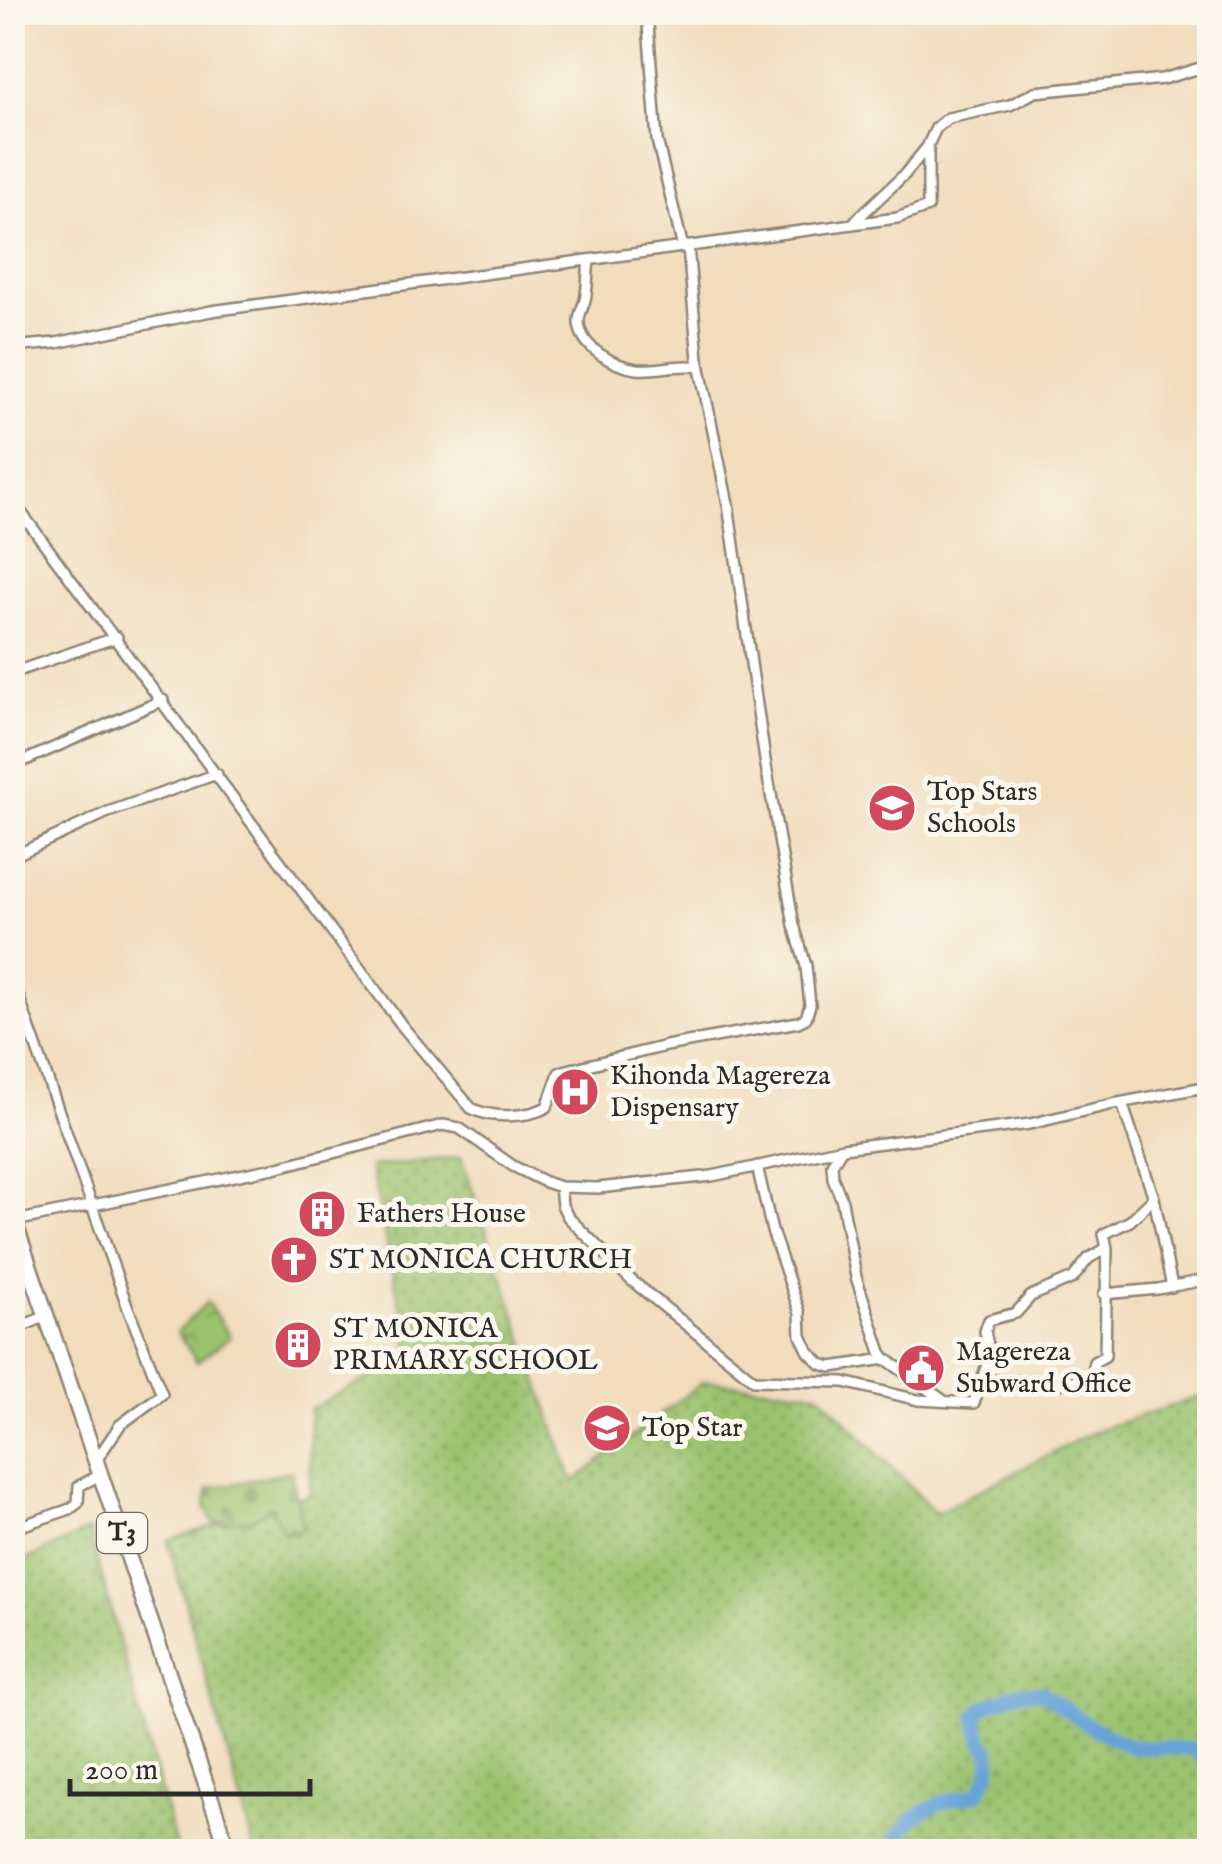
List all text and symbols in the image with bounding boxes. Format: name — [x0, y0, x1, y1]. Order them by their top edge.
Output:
place label: Top Stars Schools — [927, 775, 1037, 842]
school or university icon: Top Stars Schools — [866, 782, 918, 834]
place label: Kihonda Magereza Dispensary — [610, 1059, 831, 1126]
hospital icon: Kihonda Magereza Dispensary — [549, 1066, 601, 1118]
building icon: Fathers House — [296, 1188, 348, 1240]
place label: Fathers House — [357, 1197, 526, 1232]
church icon: ST MONICA CHURCH — [268, 1234, 320, 1286]
place label: ST MONICA CHURCH — [329, 1243, 632, 1278]
place label: ST MONICA PRIMARY SCHOOL — [333, 1312, 598, 1379]
building icon: ST MONICA PRIMARY SCHOOL — [272, 1319, 324, 1371]
place label: Magereza Subward Office — [956, 1335, 1131, 1402]
public building icon: Magereza Subward Office — [895, 1342, 947, 1394]
school or university icon: Top Star — [581, 1402, 633, 1454]
place label: Top Star — [642, 1411, 743, 1446]
road number: T3 — [97, 1513, 147, 1553]
scale bar — [70, 1734, 310, 1796]
text: 200 m — [85, 1752, 158, 1790]

